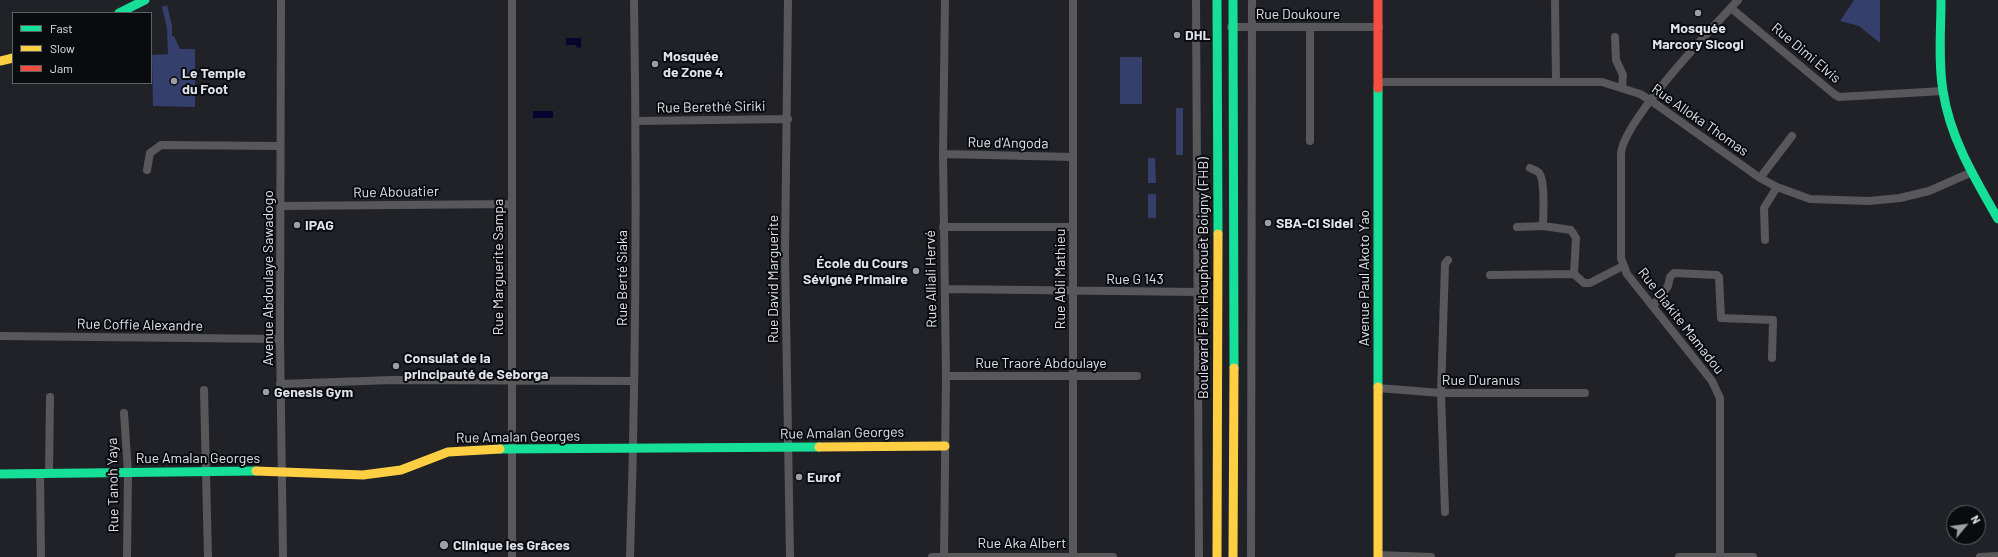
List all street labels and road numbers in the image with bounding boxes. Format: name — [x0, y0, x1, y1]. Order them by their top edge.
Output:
street label: Rue Doukoure — [1256, 6, 1340, 22]
street label: Rue Dimi Elvis — [1768, 19, 1844, 87]
street label: Rue Alloka Thomas — [1648, 80, 1752, 160]
street label: Rue Berethé Siriki — [656, 98, 766, 116]
street label: Rue d'Angoda — [967, 134, 1049, 152]
street label: Boulevard Félix Houphouët Boigny (FHB) — [1195, 157, 1211, 399]
street label: Rue Abouatier — [353, 183, 439, 201]
street label: Avenue Abdoulaye Sawadogo — [260, 190, 276, 366]
street label: Rue Marguerite Sampa — [490, 199, 506, 335]
street label: Avenue Paul Akoto Yao — [1356, 210, 1372, 346]
street label: Rue David Marguerite — [765, 215, 781, 343]
street label: Rue Abli Mathieu — [1052, 229, 1068, 329]
street label: Rue Berté Siaka — [614, 230, 630, 326]
street label: Rue Alliali Hervé — [922, 230, 940, 328]
street label: Rue Diakite Mamadou — [1634, 265, 1728, 377]
street label: Rue G 143 — [1106, 271, 1164, 287]
street label: Rue Coffie Alexandre — [77, 316, 203, 334]
street label: Rue Traoré Abdoulaye — [975, 355, 1107, 371]
street label: Rue D'uranus — [1442, 372, 1520, 388]
street label: Rue Amalan Georges — [780, 424, 904, 442]
street label: Rue Amalan Georges — [456, 428, 580, 446]
street label: Rue Tanoh Yaya — [104, 438, 122, 532]
street label: Rue Amalan Georges — [136, 450, 260, 466]
street label: Rue Aka Albert — [978, 535, 1066, 551]

